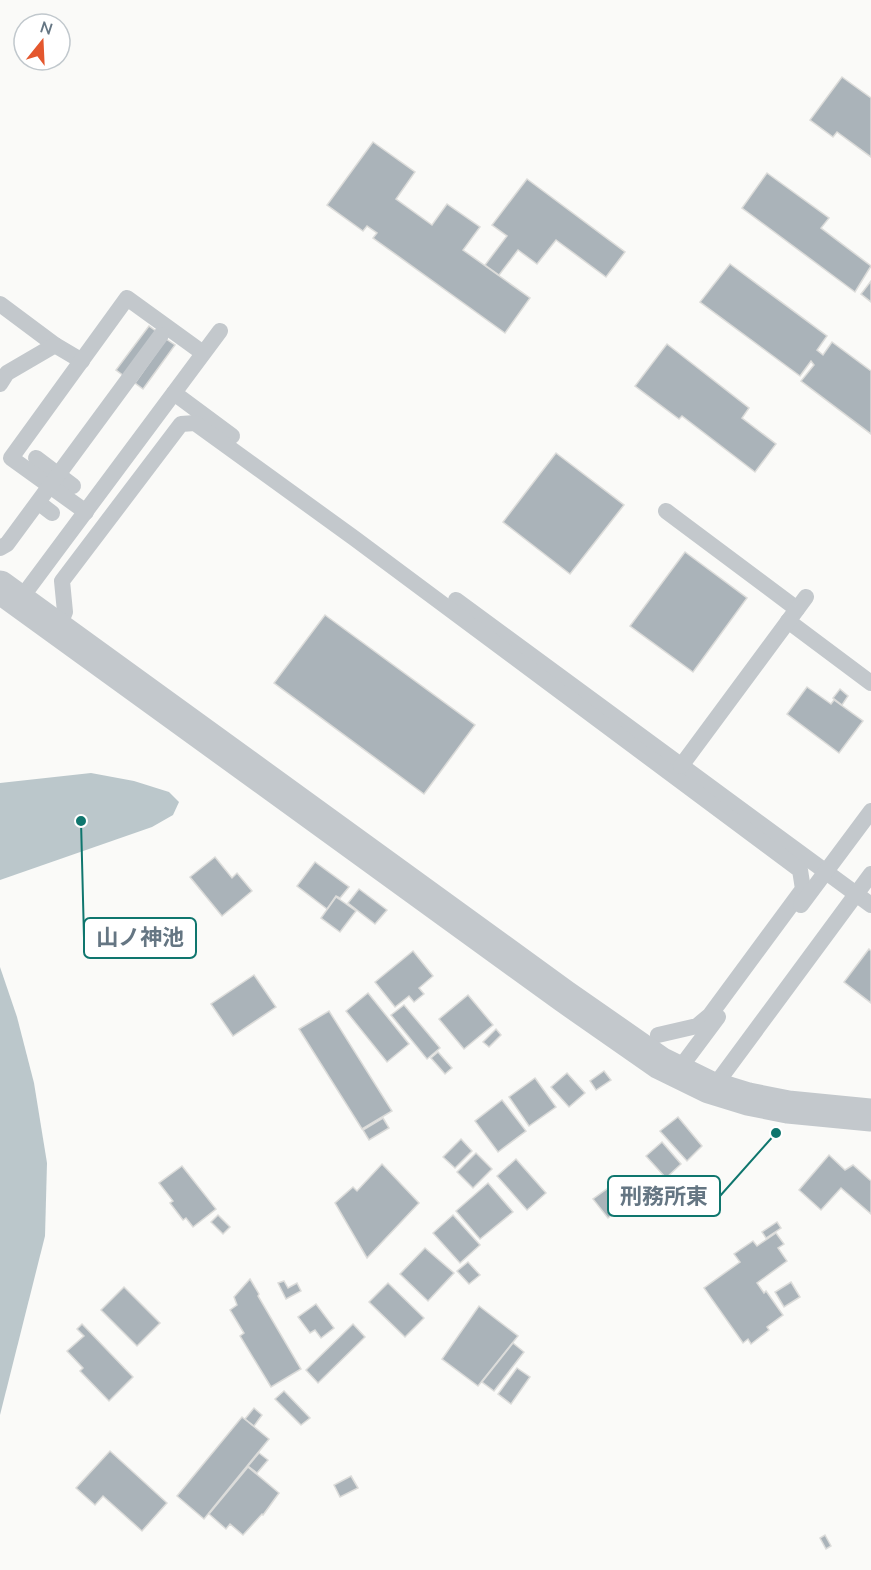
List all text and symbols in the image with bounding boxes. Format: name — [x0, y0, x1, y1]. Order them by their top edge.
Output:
north arrow — [12, 12, 72, 72]
text: N — [37, 16, 55, 41]
callout: 山ノ神池 — [84, 918, 196, 958]
text: 山ノ神池 — [96, 923, 184, 953]
callout: 刑務所東 — [608, 1176, 720, 1216]
text: 刑務所東 — [620, 1182, 708, 1212]

